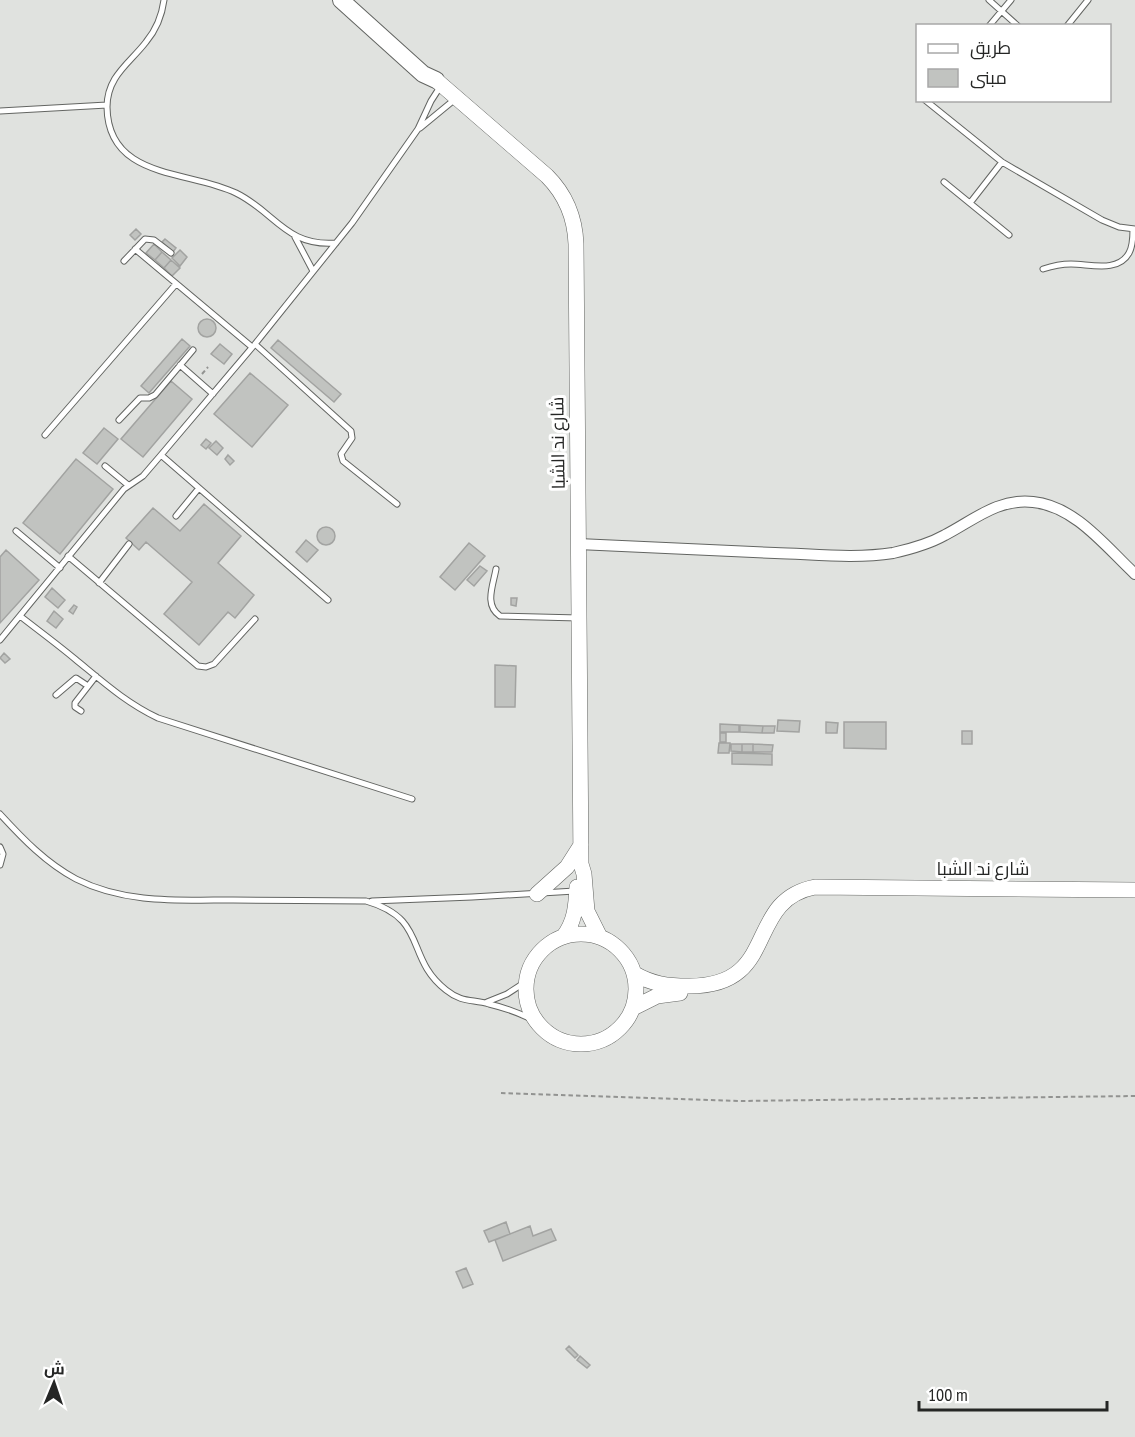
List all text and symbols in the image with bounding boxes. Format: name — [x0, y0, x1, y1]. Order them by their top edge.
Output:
legend — [916, 24, 1111, 102]
text: طريق — [970, 36, 1011, 60]
text: مبنى — [970, 66, 1007, 89]
street label: شارع ند الشبا — [545, 396, 571, 490]
street label: شارع ند الشبا — [937, 857, 1029, 881]
north arrow — [24, 1353, 84, 1413]
text: ش — [44, 1358, 65, 1378]
scale bar — [919, 1374, 1106, 1412]
text: 100 m — [928, 1383, 968, 1406]

